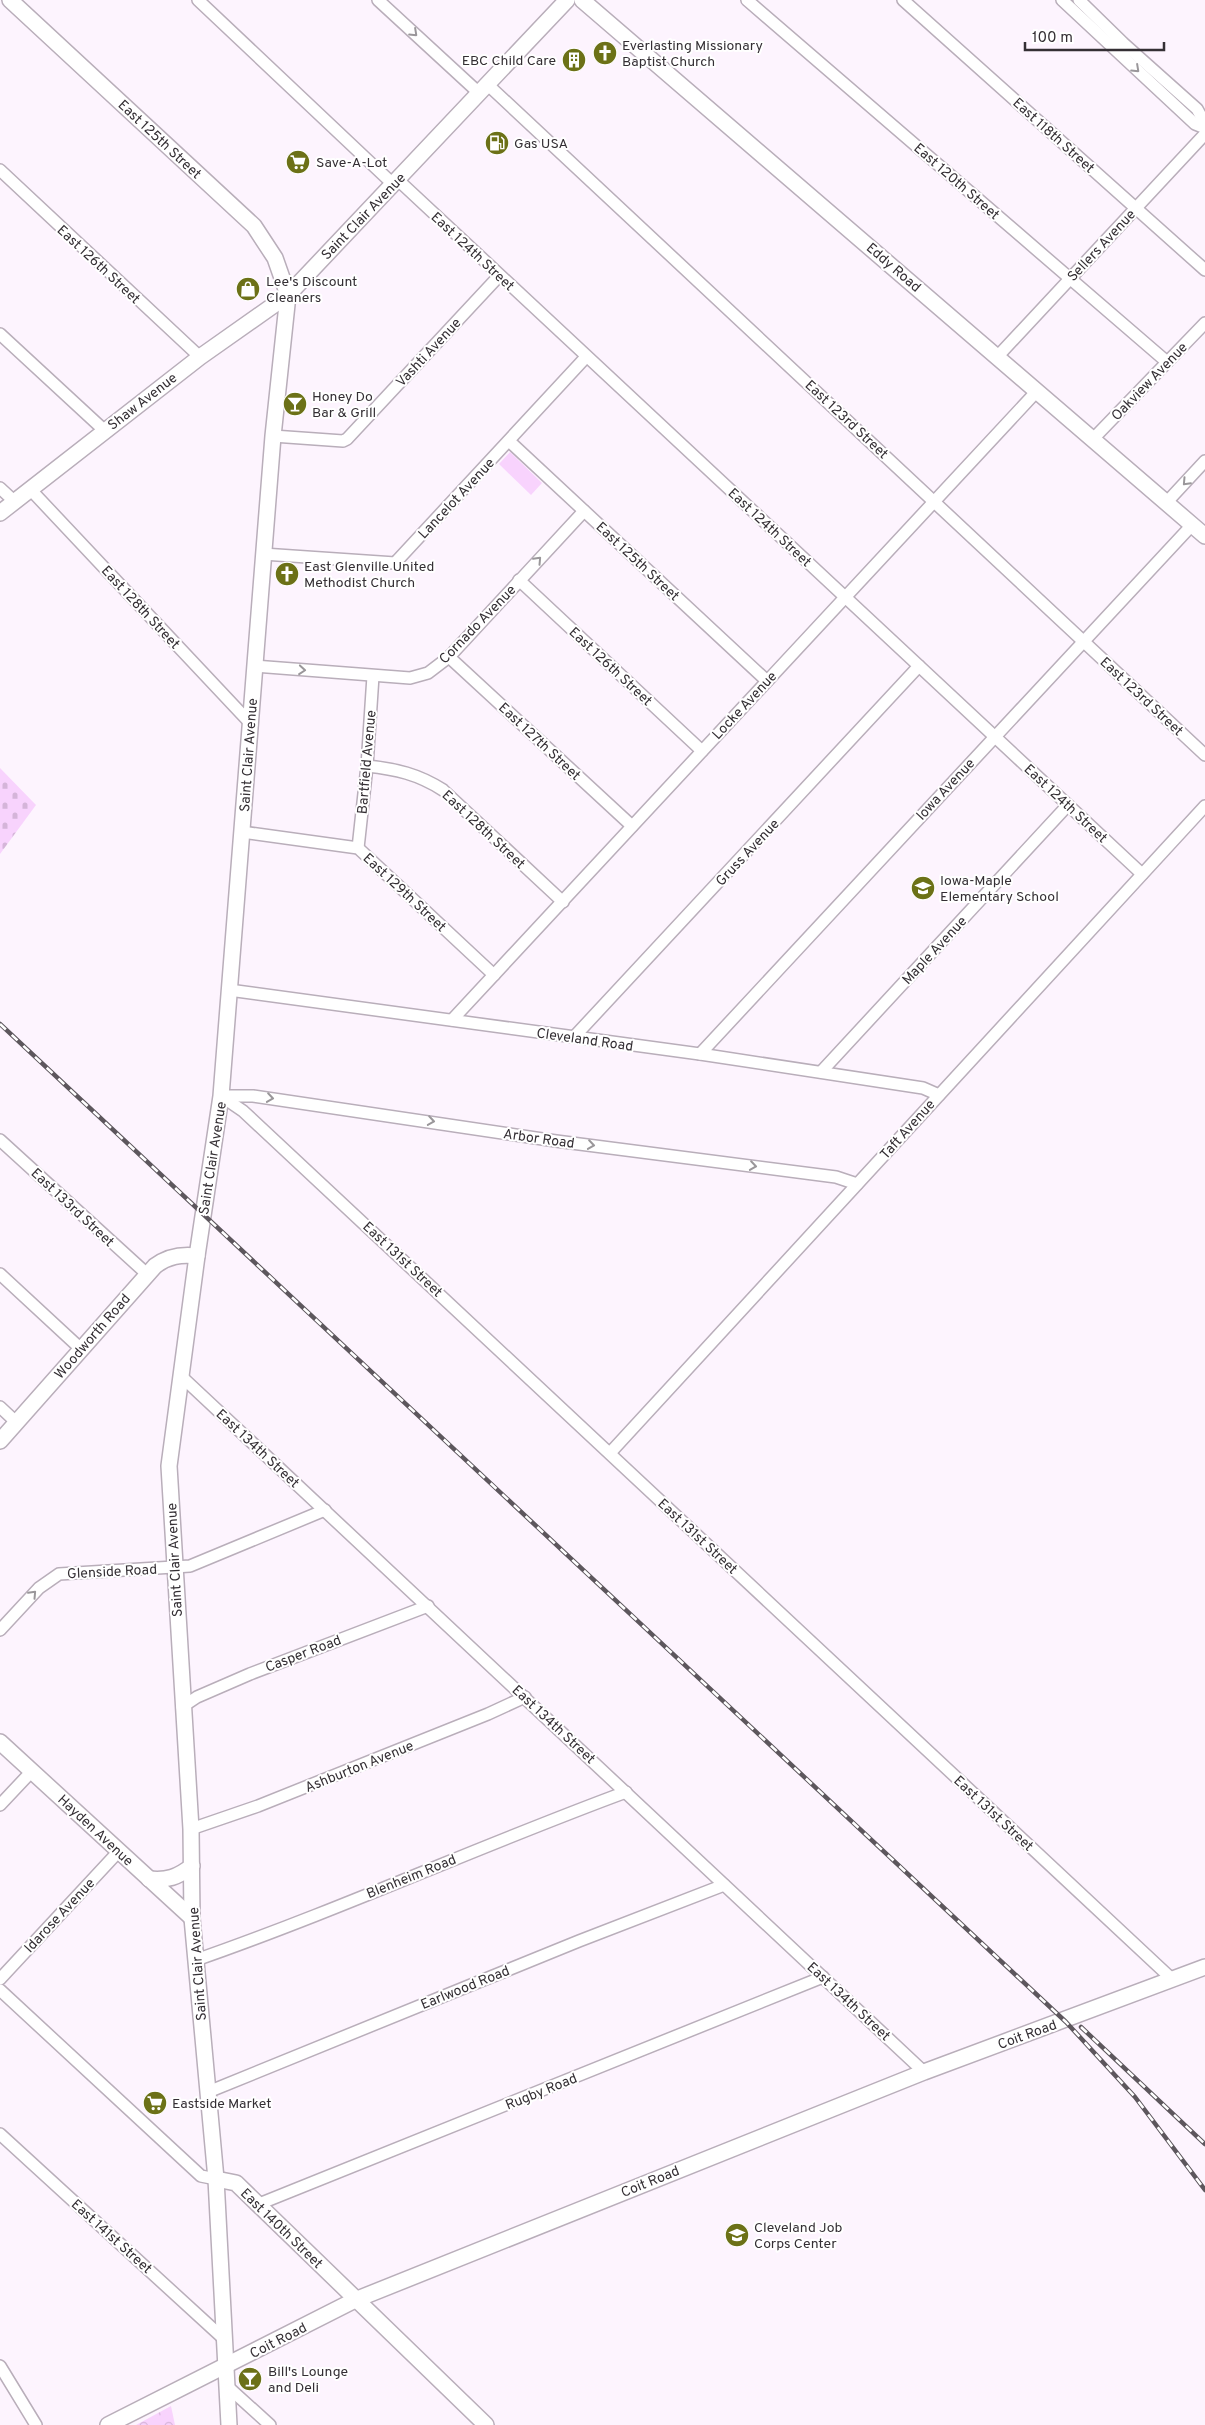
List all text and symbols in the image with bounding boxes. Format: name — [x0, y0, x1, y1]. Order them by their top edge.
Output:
scale bar — [1025, 20, 1164, 52]
one-way arrow — [408, 27, 417, 36]
text: 100 m — [1032, 29, 1073, 48]
place label: Everlasting Missionary Baptist Church — [622, 38, 763, 71]
church icon: Everlasting Missionary Baptist Church — [592, 40, 618, 66]
building icon: EBC Child Care — [561, 47, 587, 73]
place label: EBC Child Care — [462, 53, 556, 70]
one-way arrow — [1130, 63, 1139, 72]
street label: East 118th Street — [1009, 95, 1097, 177]
street label: East 125th Street — [114, 97, 204, 183]
fuel station icon: Gas USA — [484, 130, 510, 156]
place label: Gas USA — [514, 136, 568, 153]
street label: East 120th Street — [910, 140, 1002, 224]
supermarket icon: Save-A-Lot — [285, 149, 311, 175]
place label: Save-A-Lot — [316, 155, 387, 172]
street label: Saint Clair Avenue — [318, 170, 410, 264]
street label: Sellers Avenue — [1064, 207, 1140, 285]
street label: East 124th Street — [427, 209, 517, 295]
street label: East 126th Street — [53, 222, 143, 308]
street label: Eddy Road — [862, 240, 924, 296]
place label: Lee's Discount Cleaners — [266, 274, 357, 307]
shop icon: Lee's Discount Cleaners — [235, 276, 261, 302]
street label: Vashti Avenue — [393, 315, 465, 391]
street label: Oakview Avenue — [1108, 339, 1192, 425]
street label: Shaw Avenue — [105, 370, 181, 434]
street label: East 123rd Street — [801, 377, 891, 463]
place label: Honey Do Bar & Grill — [312, 389, 376, 422]
bar icon: Honey Do Bar & Grill — [282, 391, 308, 417]
street label: Lancelot Avenue — [415, 455, 499, 543]
one-way arrow — [1183, 476, 1192, 485]
street label: East 124th Street — [724, 485, 814, 571]
street label: East 125th Street — [592, 519, 682, 605]
one-way arrow — [532, 557, 541, 566]
place label: East Glenville United Methodist Church — [304, 559, 434, 592]
church icon: East Glenville United Methodist Church — [274, 561, 300, 587]
street label: East 128th Street — [97, 563, 183, 653]
street label: Cornado Avenue — [436, 582, 520, 668]
street label: East 126th Street — [565, 624, 655, 710]
street label: East 123rd Street — [1096, 654, 1186, 740]
one-way arrow — [299, 664, 307, 675]
street label: Locke Avenue — [709, 668, 781, 744]
street label: Saint Clair Avenue — [237, 698, 262, 813]
street label: East 127th Street — [494, 700, 584, 784]
street label: Bartfield Avenue — [354, 709, 381, 815]
street label: Iowa Avenue — [913, 756, 979, 825]
street label: East 124th Street — [1020, 761, 1110, 847]
street label: East 128th Street — [438, 787, 528, 873]
street label: Gruss Avenue — [713, 816, 783, 890]
street label: East 129th Street — [359, 850, 449, 936]
place label: Iowa-Maple Elementary School — [940, 873, 1059, 906]
school or university icon: Iowa-Maple Elementary School — [910, 875, 936, 901]
street label: Maple Avenue — [899, 913, 971, 989]
street label: Cleveland Road — [535, 1025, 634, 1056]
one-way arrow — [266, 1092, 274, 1103]
street label: Taft Avenue — [877, 1097, 939, 1163]
street label: Saint Clair Avenue — [196, 1101, 231, 1216]
one-way arrow — [426, 1116, 435, 1126]
street label: Arbor Road — [502, 1126, 576, 1153]
one-way arrow — [588, 1139, 596, 1150]
one-way arrow — [748, 1161, 757, 1171]
street label: East 133rd Street — [27, 1165, 117, 1251]
street label: East 131st Street — [359, 1219, 445, 1301]
street label: Woodworth Road — [52, 1291, 135, 1383]
street label: East 134th Street — [212, 1406, 302, 1492]
street label: East 131st Street — [654, 1496, 740, 1578]
street label: Saint Clair Avenue — [164, 1502, 187, 1617]
street label: Glenside Road — [67, 1562, 158, 1583]
one-way arrow — [27, 1591, 36, 1600]
street label: Casper Road — [263, 1632, 344, 1677]
street label: East 134th Street — [508, 1682, 598, 1768]
street label: Ashburton Avenue — [303, 1738, 416, 1797]
street label: East 131st Street — [950, 1773, 1036, 1855]
street label: Hayden Avenue — [54, 1792, 136, 1870]
street label: Blenheim Road — [364, 1852, 459, 1903]
street label: Idarose Avenue — [21, 1875, 99, 1957]
street label: Saint Clair Avenue — [186, 1906, 211, 2021]
street label: East 134th Street — [803, 1959, 893, 2045]
street label: Earlwood Road — [419, 1963, 513, 2014]
street label: Coit Road — [996, 2017, 1059, 2054]
street label: Rugby Road — [503, 2070, 580, 2114]
supermarket icon: Eastside Market — [142, 2090, 168, 2116]
place label: Eastside Market — [172, 2096, 272, 2113]
street label: Coit Road — [619, 2163, 682, 2202]
street label: East 140th Street — [236, 2185, 326, 2273]
street label: East 141st Street — [67, 2196, 155, 2278]
place label: Cleveland Job Corps Center — [754, 2220, 843, 2253]
school or university icon: Cleveland Job Corps Center — [724, 2222, 750, 2248]
street label: Coit Road — [247, 2320, 310, 2363]
place label: Bill's Lounge and Deli — [268, 2364, 348, 2397]
bar icon: Bill's Lounge and Deli — [237, 2366, 263, 2392]

